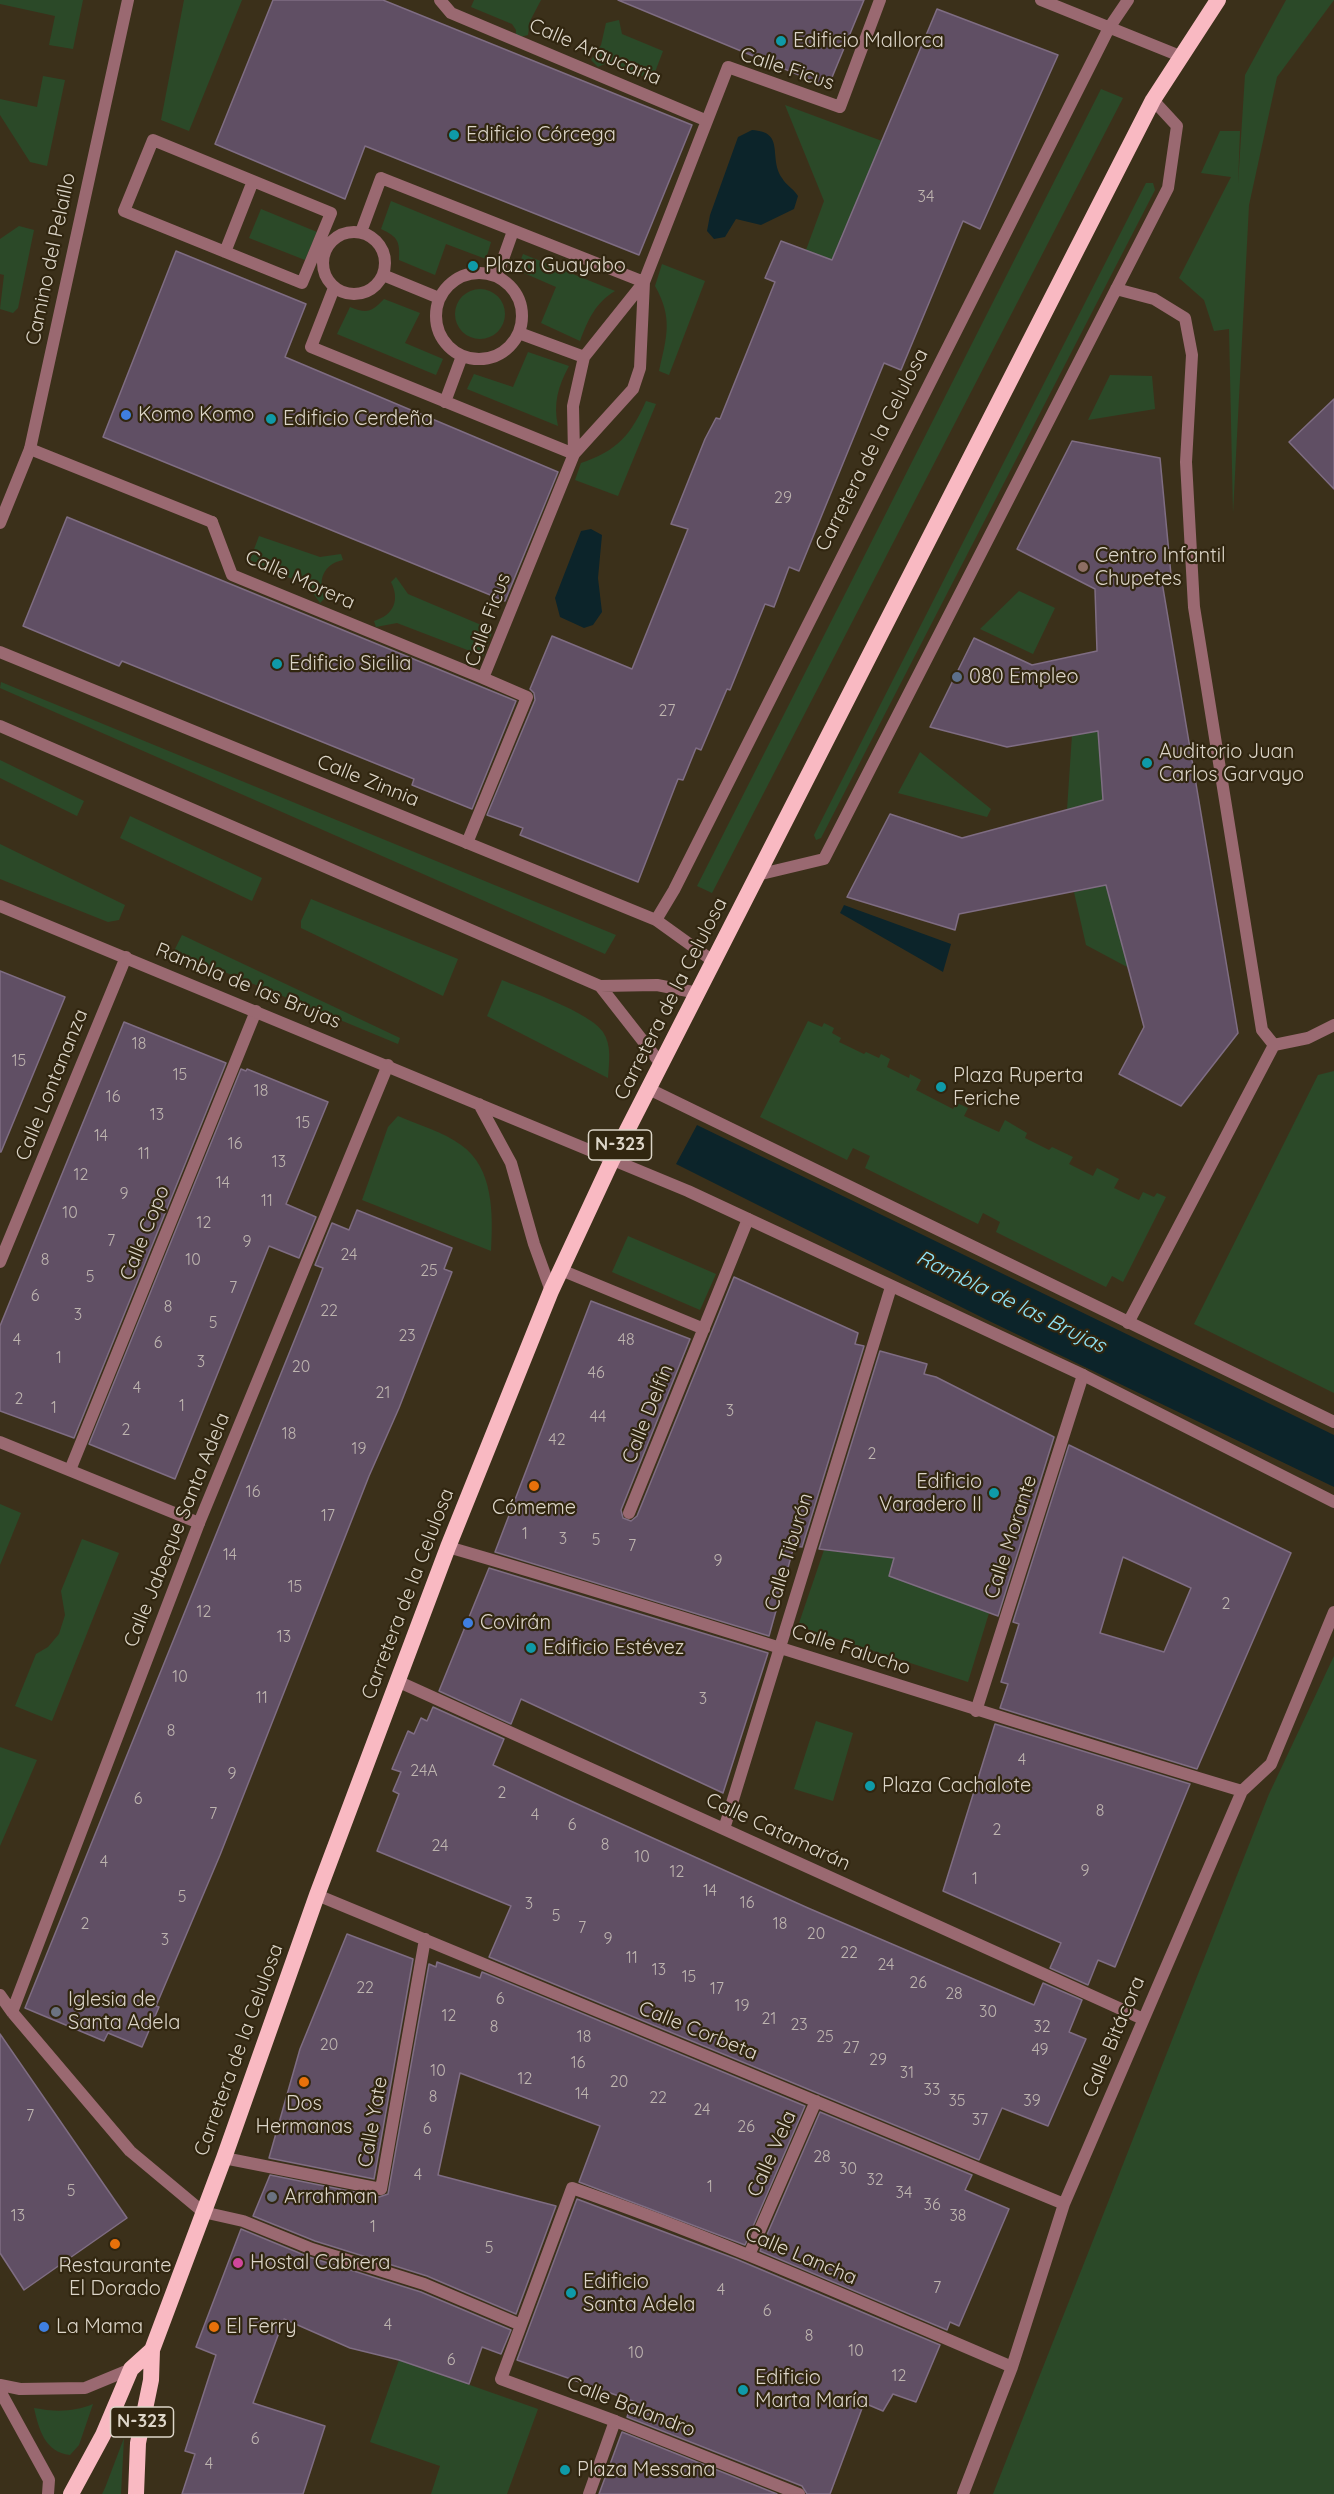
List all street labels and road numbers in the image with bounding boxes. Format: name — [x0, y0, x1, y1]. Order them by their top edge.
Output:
street label: Calle Araucaria — [525, 13, 665, 91]
street label: Calle Ficus — [737, 42, 837, 96]
street label: Camino del Pelaíllo — [21, 171, 81, 347]
street label: Carretera de la Celulosa — [810, 345, 934, 555]
street label: Calle Morera — [241, 545, 359, 615]
street label: Calle Ficus — [460, 570, 516, 670]
street label: Calle Zinnia — [314, 750, 422, 812]
street label: Carretera de la Celulosa — [609, 894, 733, 1104]
street label: Rambla de las Brujas — [152, 938, 344, 1034]
street label: Calle Lontananza — [11, 1006, 93, 1164]
road number: N-323 — [588, 1130, 652, 1160]
street label: Calle Copo — [115, 1182, 175, 1284]
street label: Calle Delfín — [617, 1361, 679, 1467]
street label: Calle Jabeque Santa Adela — [119, 1409, 235, 1651]
street label: Calle Morante — [980, 1472, 1042, 1602]
street label: Carretera de la Celulosa — [357, 1485, 459, 1703]
street label: Calle Tiburón — [760, 1490, 818, 1614]
street label: Calle Falucho — [788, 1619, 914, 1681]
street label: Calle Catamarán — [702, 1788, 854, 1876]
street label: Carretera de la Celulosa — [189, 1941, 289, 2159]
street label: Calle Bitácora — [1078, 1973, 1150, 2101]
street label: Calle Corbeta — [635, 1996, 761, 2066]
street label: Calle Yate — [353, 2075, 393, 2169]
street label: Calle Vela — [742, 2107, 802, 2201]
street label: Calle Lancha — [741, 2222, 861, 2290]
street label: Calle Balandro — [563, 2371, 699, 2443]
road number: N-323 — [110, 2407, 174, 2437]

